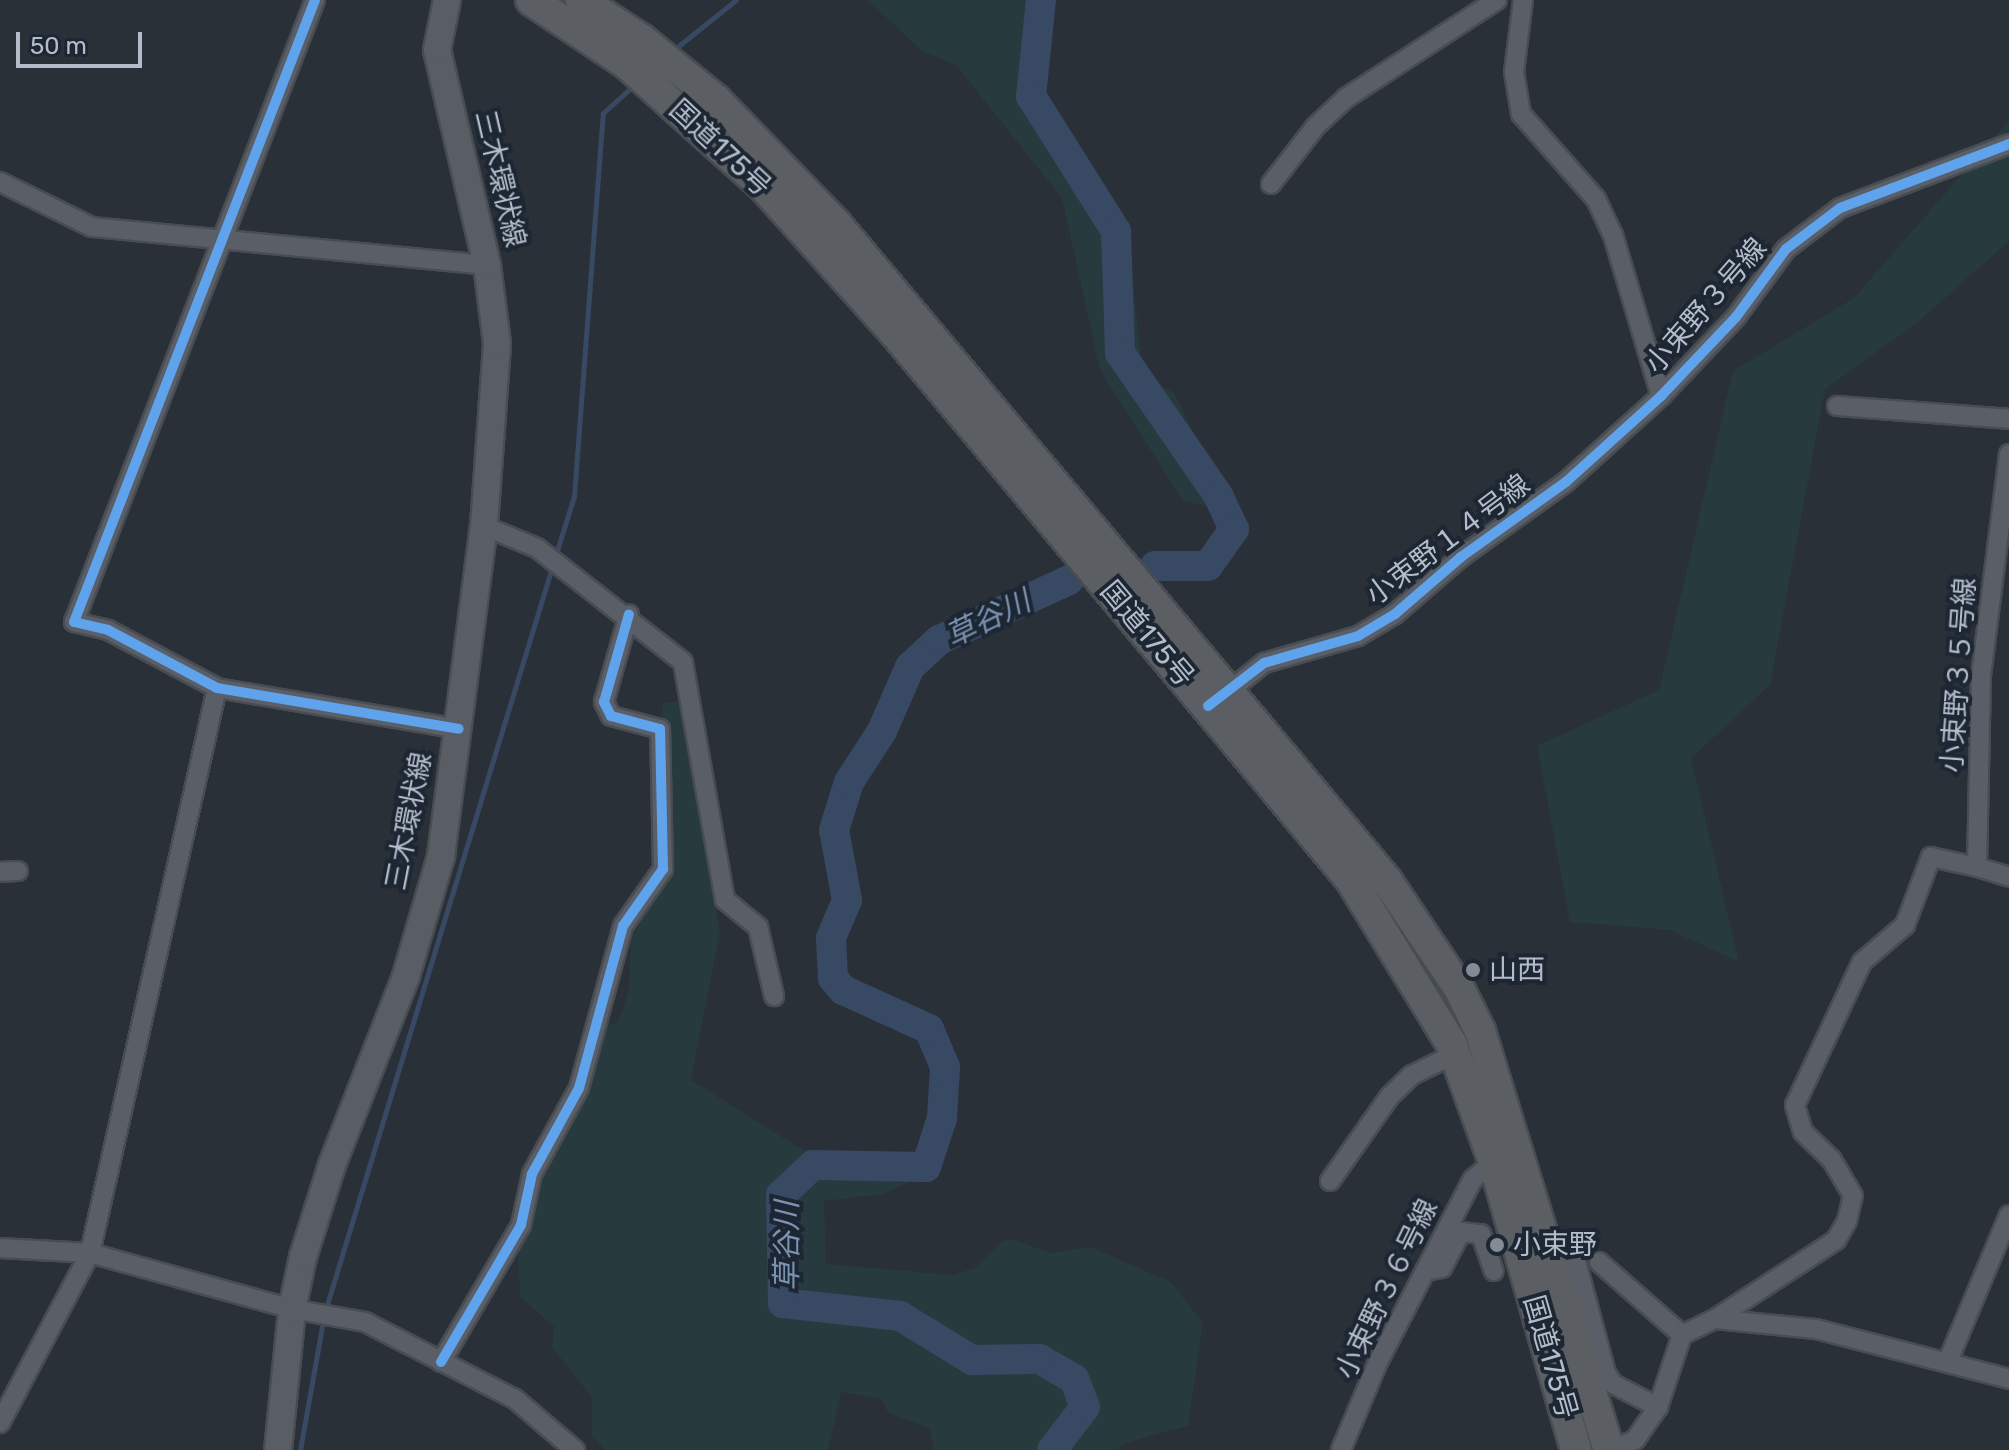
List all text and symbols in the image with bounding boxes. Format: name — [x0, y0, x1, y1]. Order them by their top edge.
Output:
scale bar — [20, 16, 146, 66]
text: 50 m — [30, 32, 87, 60]
street label: 国道175号 — [662, 92, 778, 204]
street label: 三木環状線 — [468, 107, 532, 251]
street label: 小束野３号線 — [1638, 232, 1774, 380]
street label: 小束野１４号線 — [1360, 468, 1536, 612]
street label: 国道175号 — [1093, 575, 1201, 693]
street label: 小束野３５号線 — [1935, 576, 1983, 774]
water label: 草谷川 — [940, 583, 1036, 655]
street label: 三木環状線 — [379, 749, 439, 893]
place label: 山西 — [1489, 953, 1545, 987]
marker: 山西 — [1464, 961, 1482, 979]
street label: 小束野３６号線 — [1329, 1194, 1445, 1384]
water label: 草谷川 — [769, 1201, 805, 1291]
place label: 小束野 — [1513, 1228, 1597, 1262]
marker: 小束野 — [1488, 1236, 1506, 1254]
street label: 国道175号 — [1516, 1291, 1584, 1423]

